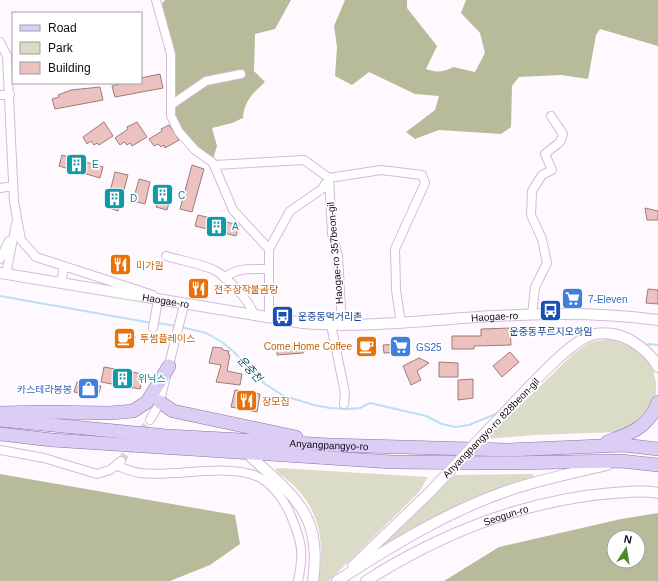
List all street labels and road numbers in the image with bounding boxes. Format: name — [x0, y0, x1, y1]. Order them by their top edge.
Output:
street label: Haogae-ro 357beon-gil — [325, 202, 345, 304]
street label: Haogae-ro — [142, 291, 190, 310]
street label: Haogae-ro — [471, 310, 519, 323]
street label: Anyangpangyo-ro 828beon-gil — [441, 376, 541, 480]
street label: Anyangpangyo-ro — [289, 437, 369, 452]
street label: Seogun-ro — [482, 503, 530, 527]

